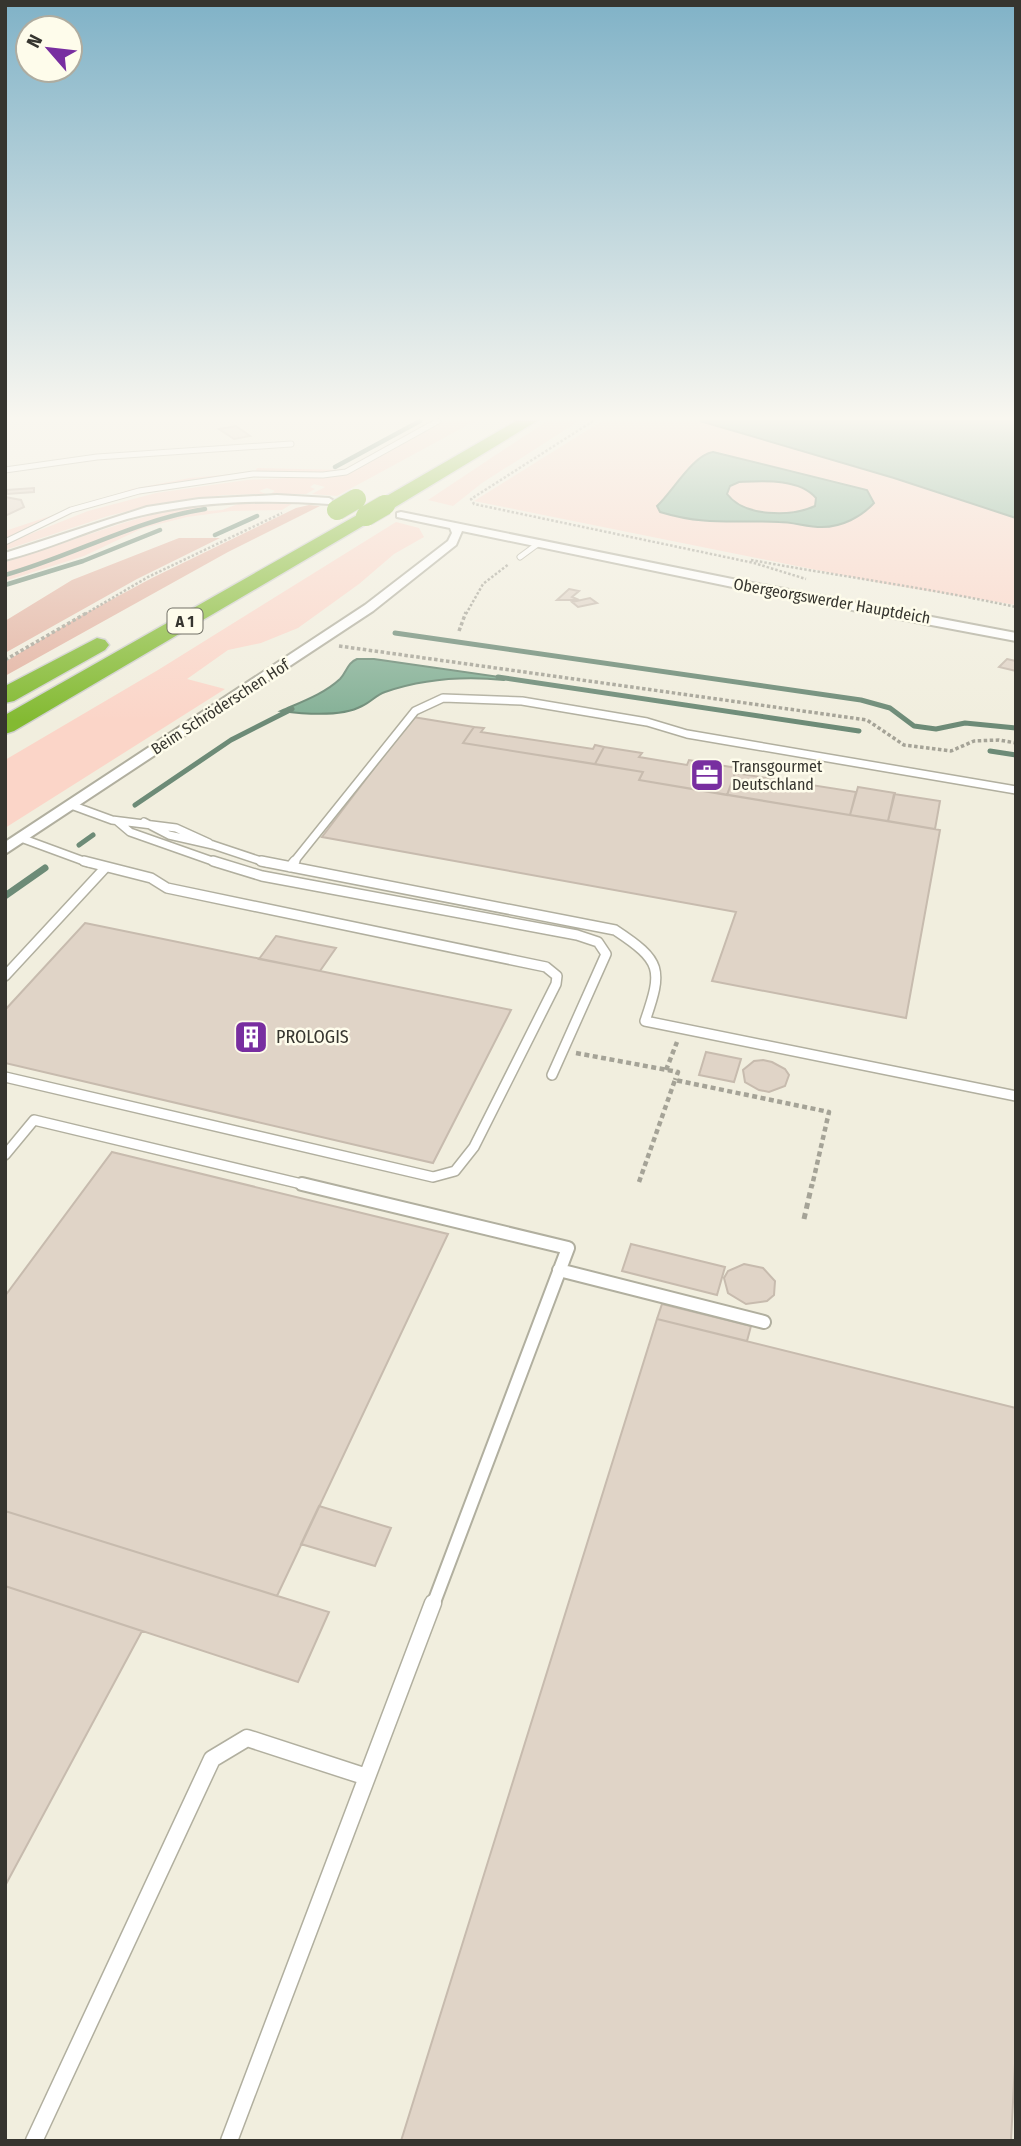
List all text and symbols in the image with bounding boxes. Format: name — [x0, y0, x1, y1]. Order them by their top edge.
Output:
north arrow — [14, 14, 84, 84]
text: N — [22, 31, 47, 52]
street label: Obergeorgswerder Hauptdeich — [732, 574, 932, 628]
road number: A 1 — [168, 608, 202, 634]
street label: Beim Schröderschen Hof — [147, 655, 293, 759]
office icon: Transgourmet Deutschland — [688, 756, 726, 794]
place label: Transgourmet Deutschland — [732, 757, 823, 794]
building icon: PROLOGIS — [232, 1018, 270, 1056]
place label: PROLOGIS — [276, 1026, 349, 1048]

